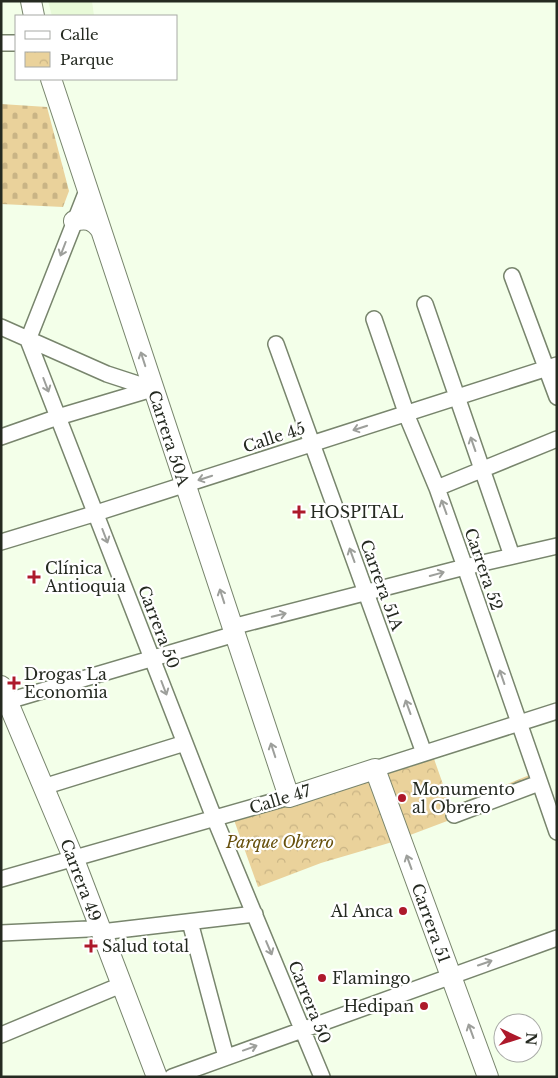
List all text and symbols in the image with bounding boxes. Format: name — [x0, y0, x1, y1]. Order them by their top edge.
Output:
legend — [15, 15, 178, 80]
text: Calle — [60, 25, 99, 44]
text: Parque — [60, 50, 114, 69]
one-way arrow — [58, 241, 67, 256]
one-way arrow — [138, 351, 148, 367]
one-way arrow — [41, 377, 51, 392]
street label: Carrera 50A — [144, 388, 194, 489]
street label: Calle 45 — [240, 418, 308, 456]
one-way arrow — [353, 424, 368, 433]
one-way arrow — [468, 437, 477, 452]
one-way arrow — [198, 473, 214, 483]
one-way arrow — [439, 500, 448, 515]
place label: HOSPITAL — [310, 502, 404, 522]
marker: HOSPITAL — [292, 505, 306, 519]
street label: Carrera 52 — [461, 525, 507, 613]
one-way arrow — [101, 528, 110, 544]
street label: Carrera 51A — [356, 537, 408, 634]
one-way arrow — [347, 547, 356, 563]
place label: Clínica Antioquia — [44, 558, 126, 596]
one-way arrow — [428, 569, 444, 578]
marker: Clínica Antioquia — [27, 570, 41, 584]
street label: Carrera 50 — [134, 583, 184, 671]
one-way arrow — [217, 589, 226, 605]
one-way arrow — [271, 609, 287, 619]
place label: Drogas La Economia — [24, 664, 108, 702]
one-way arrow — [497, 670, 507, 686]
marker: Drogas La Economia — [8, 677, 20, 689]
one-way arrow — [160, 680, 169, 695]
one-way arrow — [403, 700, 412, 715]
one-way arrow — [268, 743, 277, 759]
place label: Monumento al Obrero — [412, 779, 515, 817]
street label: Calle 47 — [247, 780, 314, 818]
marker: Monumento al Obrero — [396, 792, 408, 804]
park label: Parque Obrero — [225, 832, 334, 852]
street label: Carrera 49 — [56, 836, 106, 924]
one-way arrow — [404, 855, 413, 870]
street label: Carrera 51 — [407, 881, 455, 965]
place label: Al Anca — [330, 901, 393, 921]
marker: Al Anca — [397, 905, 409, 917]
place label: Salud total — [102, 936, 189, 956]
marker: Salud total — [84, 939, 98, 953]
one-way arrow — [265, 940, 275, 955]
street label: Carrera 50 — [284, 958, 336, 1046]
one-way arrow — [477, 958, 493, 967]
place label: Flamingo — [332, 968, 410, 988]
marker: Flamingo — [316, 972, 328, 984]
place label: Hedipan — [343, 996, 414, 1016]
marker: Hedipan — [418, 1000, 430, 1012]
north arrow — [493, 1013, 543, 1063]
one-way arrow — [466, 1024, 475, 1039]
text: N — [522, 1032, 540, 1046]
one-way arrow — [242, 1043, 257, 1052]

